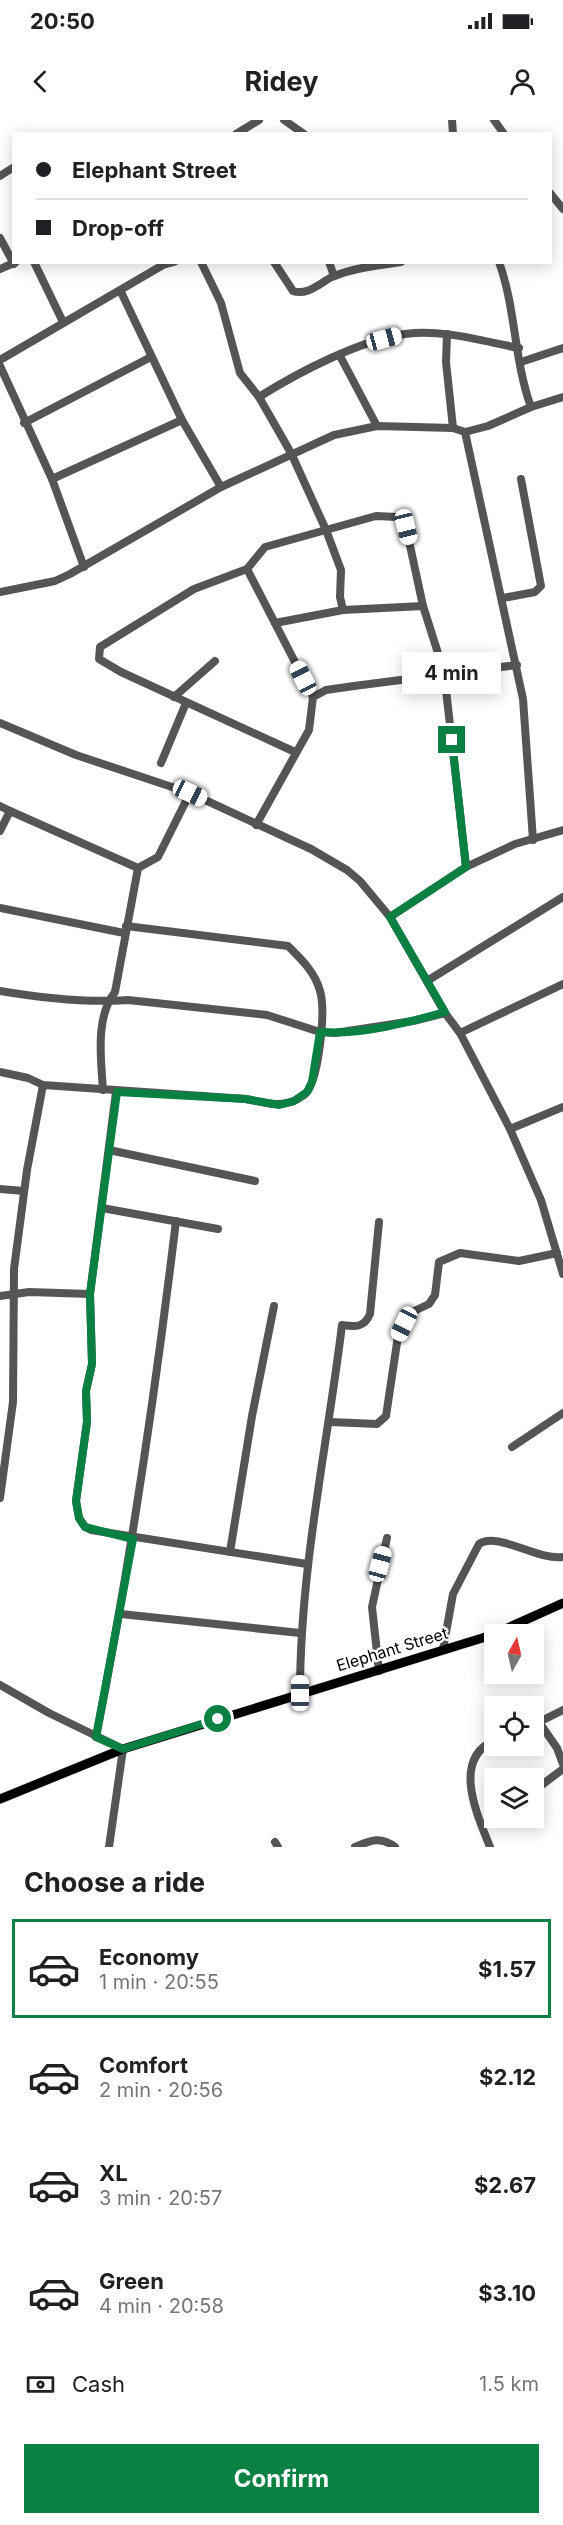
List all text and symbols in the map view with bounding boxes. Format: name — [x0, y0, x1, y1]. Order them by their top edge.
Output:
text: 20:50 — [30, 8, 95, 34]
icon: back — [24, 65, 57, 98]
text: Ridey — [245, 65, 318, 98]
icon: person — [506, 65, 539, 98]
text: Elephant Street — [72, 157, 237, 183]
text: Drop-off — [72, 215, 164, 241]
car — [364, 326, 404, 352]
car — [393, 507, 419, 547]
callout: 4 min — [402, 653, 502, 695]
car — [287, 658, 319, 698]
text: 4 min — [424, 661, 479, 685]
route end — [438, 726, 465, 753]
car — [170, 777, 210, 809]
car — [388, 1304, 420, 1344]
car — [367, 1544, 393, 1584]
street label: Elephant Street — [334, 1623, 450, 1675]
north arrow — [484, 1624, 544, 1684]
map controls — [484, 1624, 544, 1828]
car — [291, 1675, 309, 1711]
button: locate — [484, 1696, 544, 1756]
route start — [204, 1705, 231, 1732]
button: layers — [484, 1768, 544, 1828]
text: Choose a ride — [24, 1866, 205, 1899]
icon: car — [27, 1942, 81, 1996]
text: Economy — [99, 1944, 199, 1970]
text: $1.57 — [478, 1956, 536, 1982]
text: 1 min · 20:55 — [99, 1970, 219, 1994]
icon: car — [27, 2050, 81, 2104]
text: Comfort — [99, 2052, 188, 2078]
text: $2.12 — [479, 2064, 536, 2090]
text: 2 min · 20:56 — [99, 2078, 223, 2102]
icon: car — [27, 2158, 81, 2212]
text: XL — [99, 2160, 128, 2186]
text: $2.67 — [474, 2172, 536, 2198]
text: 3 min · 20:57 — [99, 2186, 222, 2210]
icon: car — [27, 2266, 81, 2320]
text: Green — [99, 2268, 164, 2294]
text: $3.10 — [478, 2280, 536, 2306]
text: 4 min · 20:58 — [99, 2294, 224, 2318]
icon: cash — [24, 2368, 57, 2401]
text: Cash — [72, 2371, 125, 2397]
text: 1.5 km — [479, 2372, 539, 2396]
button: Confirm — [24, 2444, 539, 2513]

